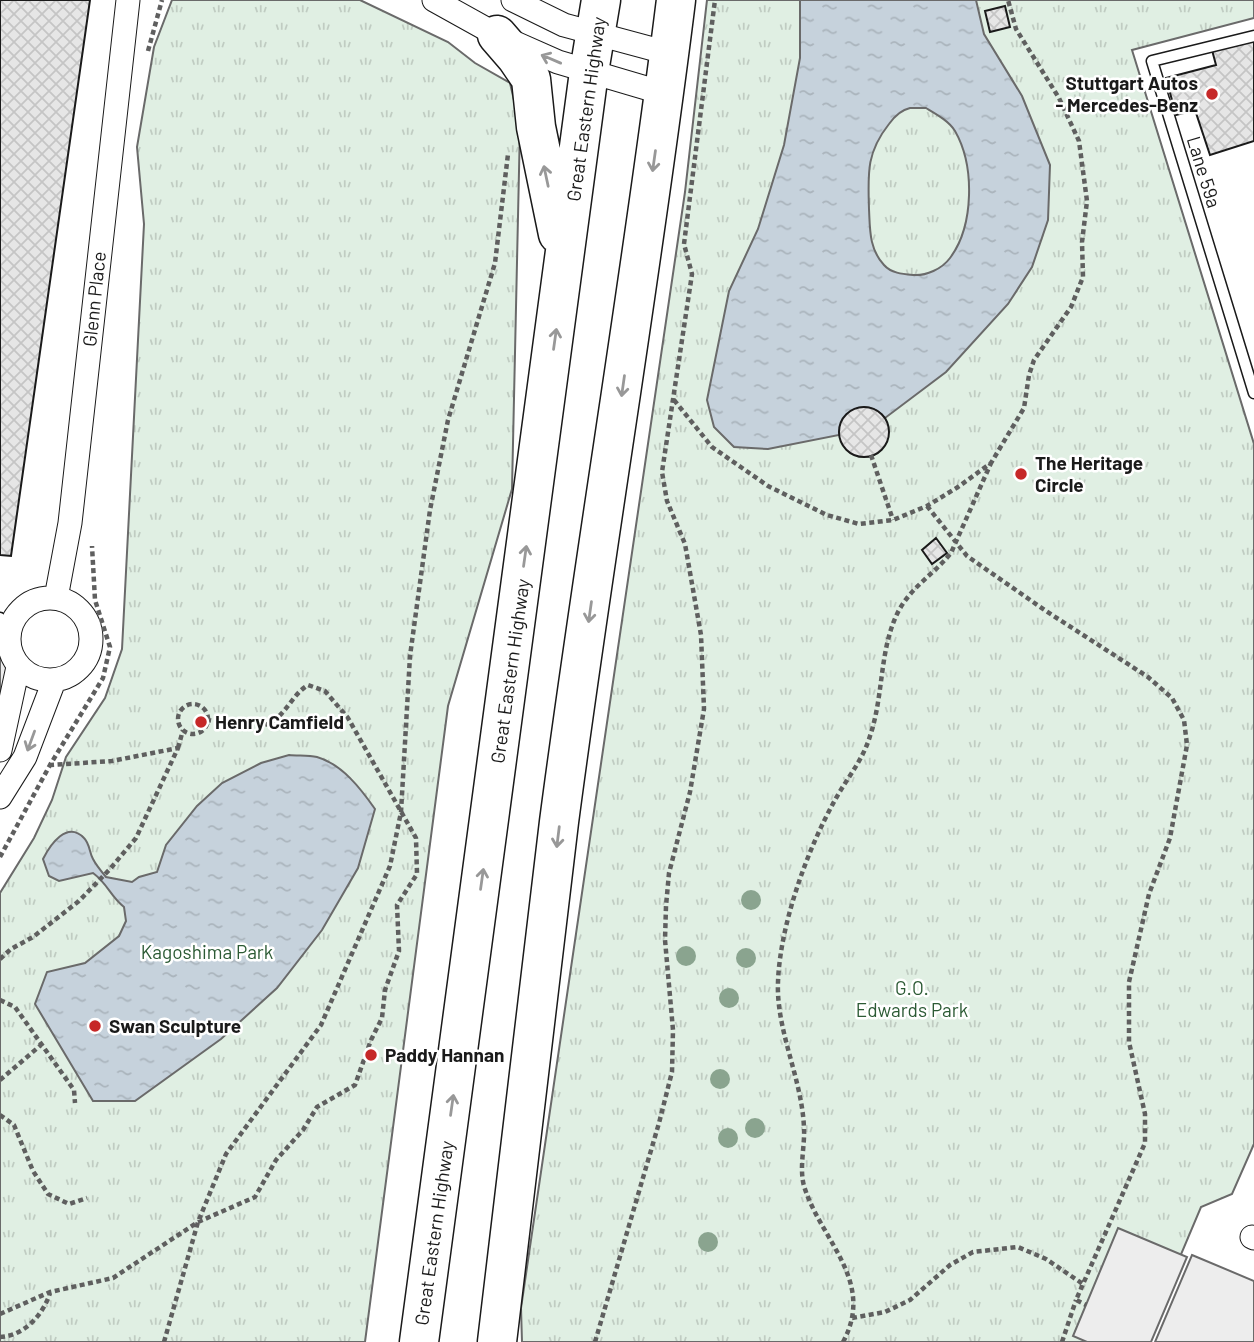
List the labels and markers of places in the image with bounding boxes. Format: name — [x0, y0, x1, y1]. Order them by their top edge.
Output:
place label: Stuttgart Autos - Mercedes-Benz — [1055, 71, 1198, 116]
marker: Stuttgart Autos - Mercedes-Benz — [1204, 86, 1220, 102]
place label: The Heritage Circle — [1035, 451, 1143, 496]
marker: The Heritage Circle — [1013, 466, 1029, 482]
place label: Henry Camfield — [215, 710, 344, 733]
marker: Henry Camfield — [193, 714, 209, 730]
place label: Swan Sculpture — [109, 1014, 241, 1037]
marker: Swan Sculpture — [87, 1018, 103, 1034]
place label: Paddy Hannan — [385, 1043, 504, 1066]
marker: Paddy Hannan — [363, 1047, 379, 1063]

